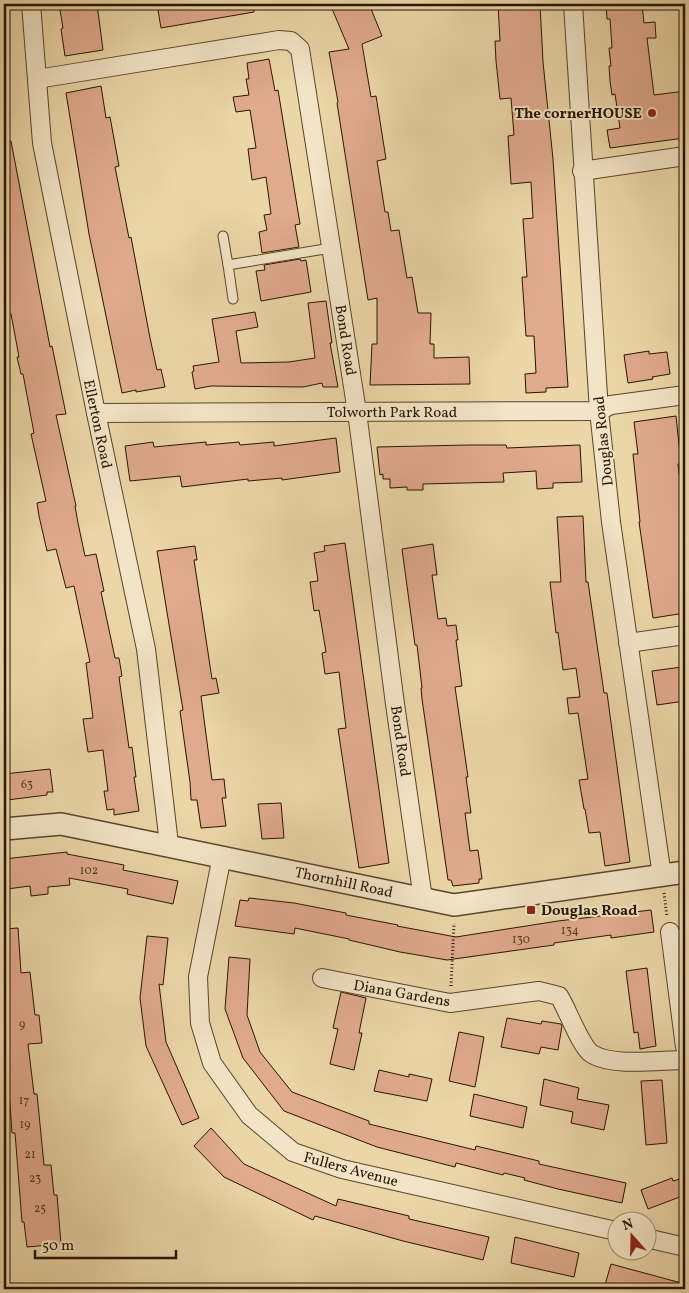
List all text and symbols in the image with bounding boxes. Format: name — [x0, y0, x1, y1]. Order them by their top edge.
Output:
place label: The cornerHOUSE — [514, 104, 642, 125]
marker: The cornerHOUSE — [646, 107, 658, 119]
street label: Bond Road — [329, 303, 360, 377]
street label: Ellerton Road — [77, 378, 116, 471]
street label: Douglas Road — [589, 395, 620, 487]
street label: Tolworth Park Road — [327, 403, 457, 424]
street label: Bond Road — [384, 704, 415, 778]
house number: 63 — [21, 777, 33, 793]
house number: 102 — [80, 863, 98, 879]
street label: Thornhill Road — [293, 863, 395, 904]
place label: Douglas Road — [541, 901, 637, 922]
marker: Douglas Road — [525, 904, 537, 916]
house number: 134 — [561, 923, 579, 939]
house number: 130 — [512, 932, 530, 948]
street label: Diana Gardens — [352, 976, 452, 1013]
house number: 9 — [19, 1017, 25, 1033]
house number: 17 — [19, 1093, 29, 1109]
house number: 19 — [20, 1117, 30, 1133]
house number: 21 — [24, 1147, 36, 1163]
street label: Fullers Avenue — [301, 1148, 400, 1193]
house number: 23 — [29, 1171, 41, 1187]
house number: 25 — [34, 1201, 46, 1217]
north arrow — [606, 1210, 656, 1260]
text: N — [620, 1215, 636, 1236]
scale bar — [35, 1228, 176, 1260]
text: 50 m — [42, 1236, 74, 1257]

